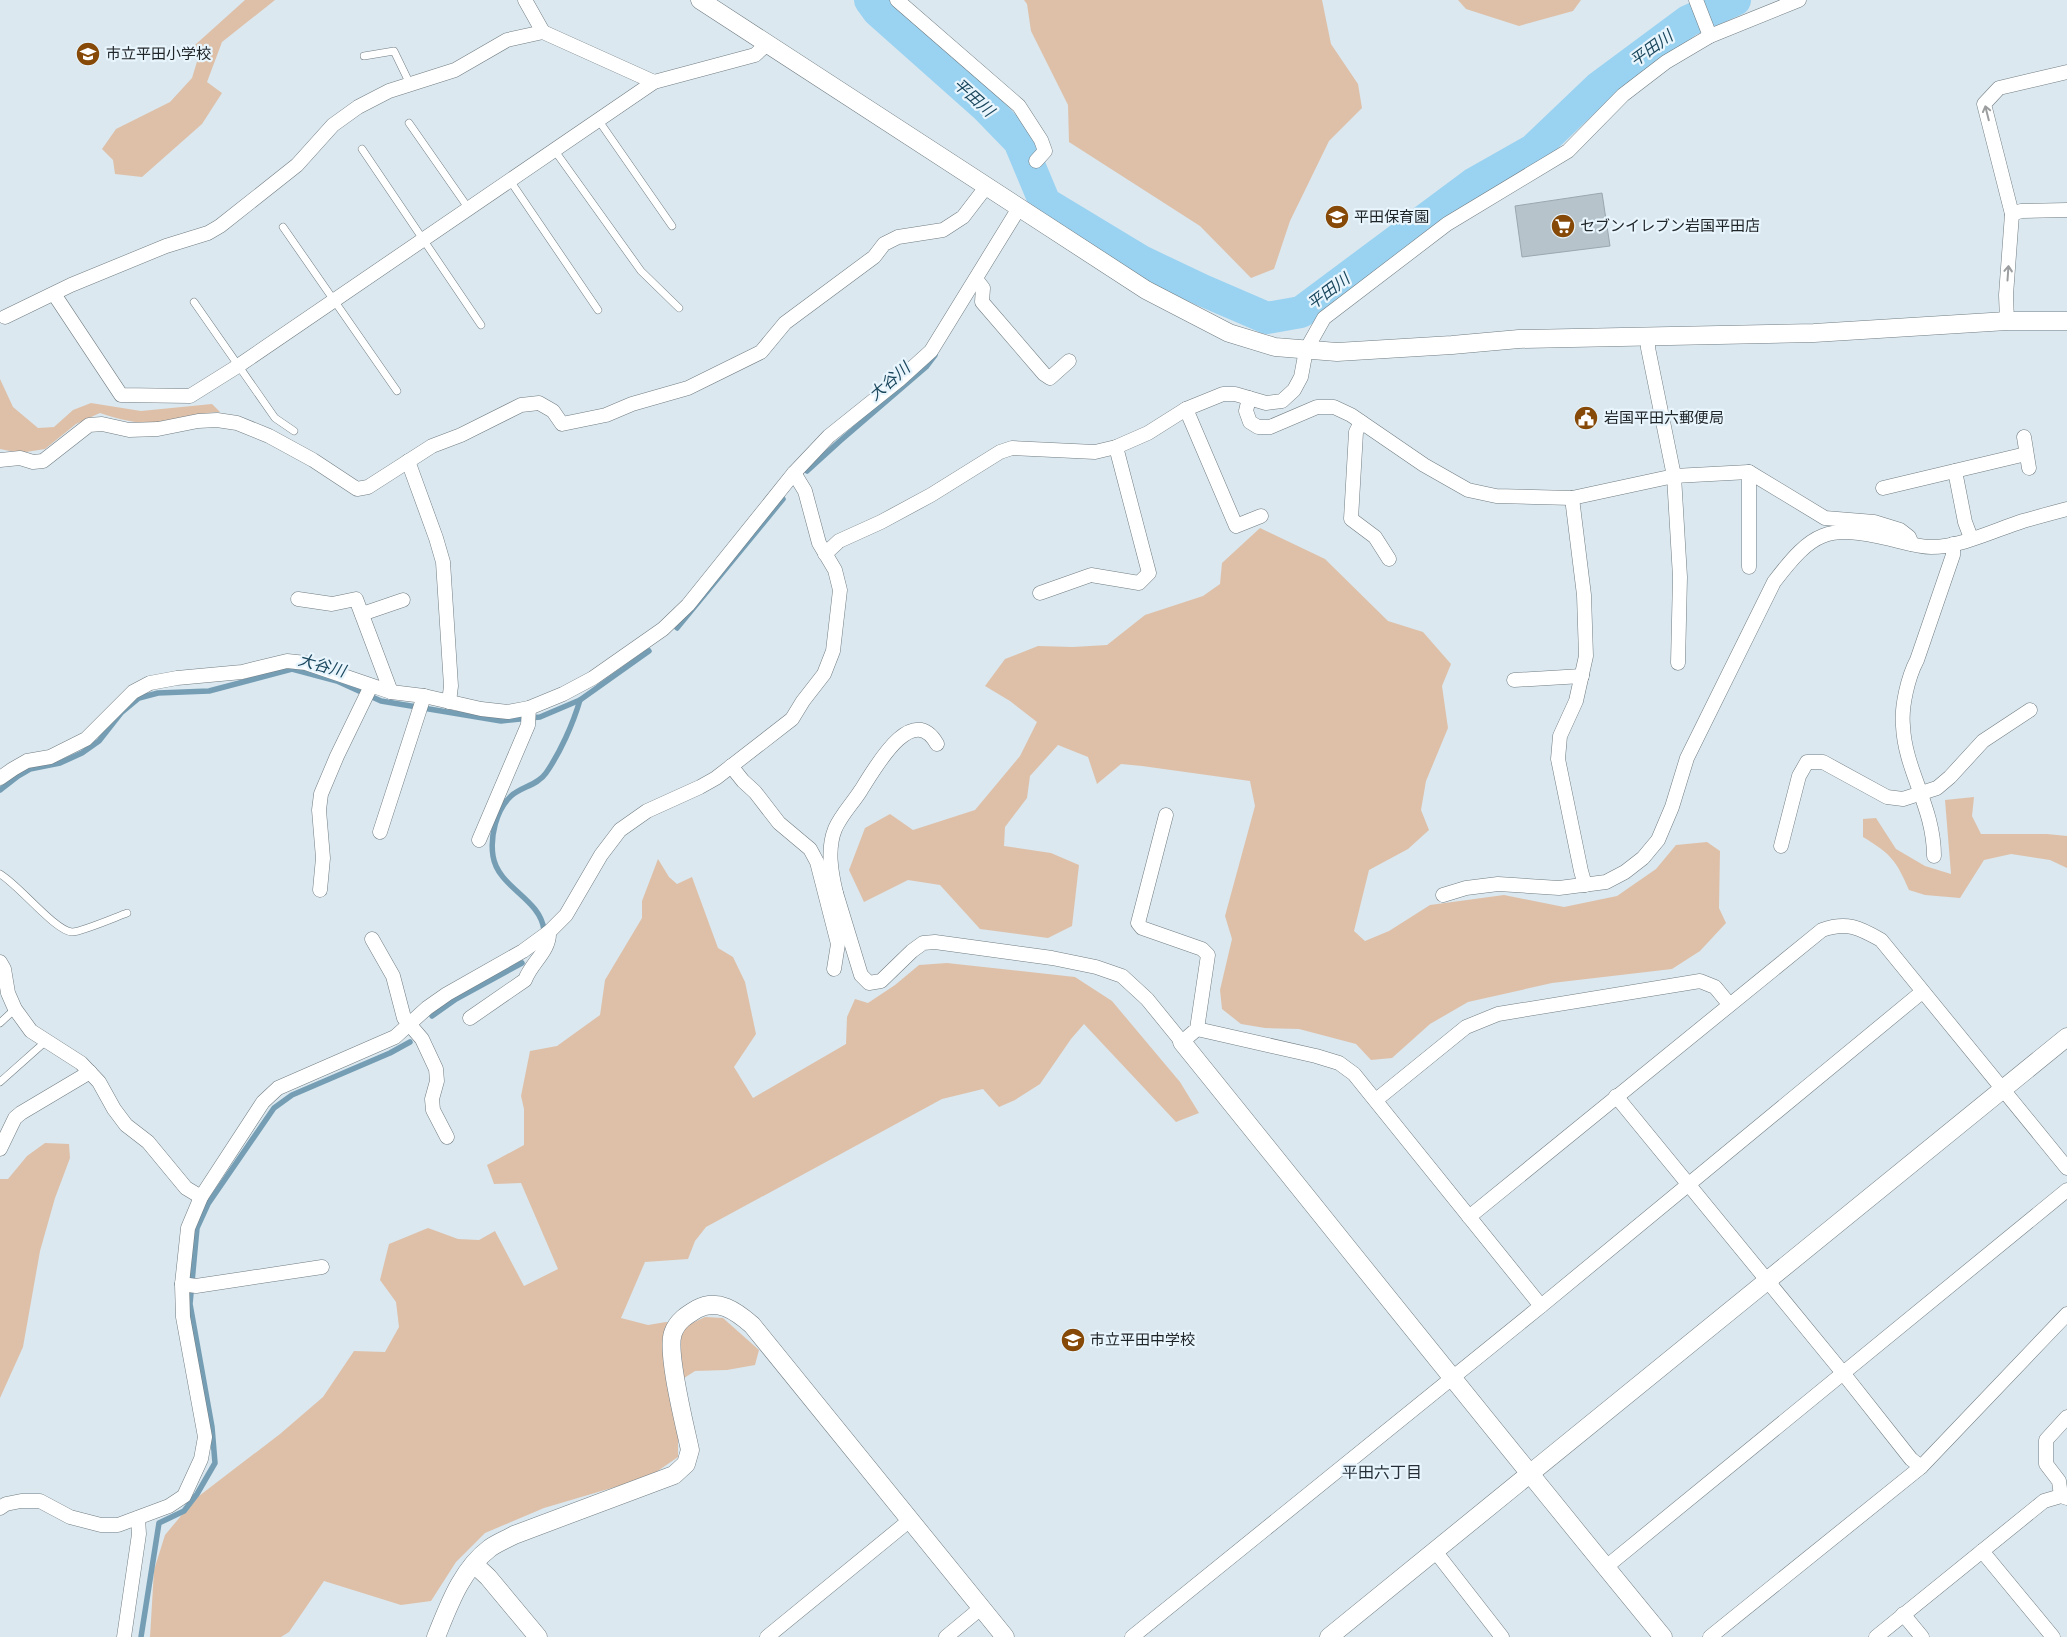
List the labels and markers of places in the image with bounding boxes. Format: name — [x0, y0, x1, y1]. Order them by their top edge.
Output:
school or university icon: 市立平田小学校 — [75, 41, 101, 67]
place label: 市立平田小学校 — [106, 45, 211, 63]
school or university icon: 平田保育園 — [1324, 204, 1350, 230]
place label: 平田保育園 — [1354, 208, 1429, 226]
supermarket icon: セブンイレブン岩国平田店 — [1550, 213, 1576, 239]
place label: セブンイレブン岩国平田店 — [1580, 217, 1760, 235]
public building icon: 岩国平田六郵便局 — [1573, 405, 1599, 431]
place label: 岩国平田六郵便局 — [1604, 409, 1724, 427]
school or university icon: 市立平田中学校 — [1060, 1327, 1086, 1353]
place label: 市立平田中学校 — [1090, 1331, 1195, 1349]

